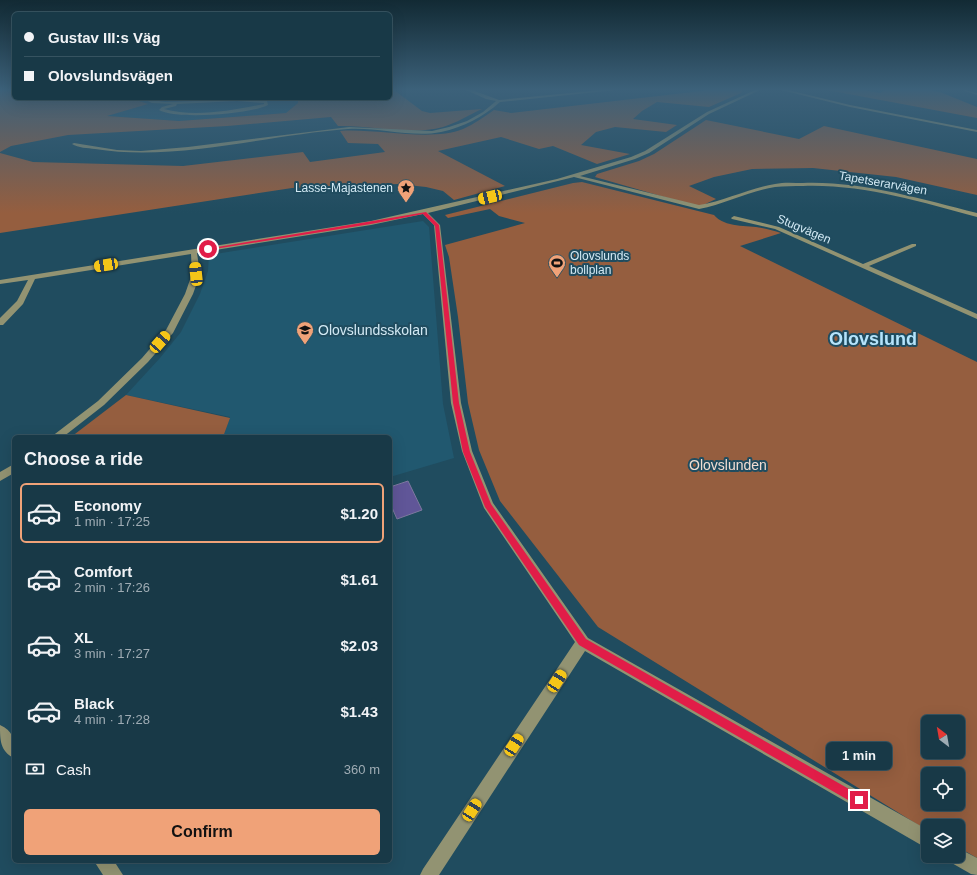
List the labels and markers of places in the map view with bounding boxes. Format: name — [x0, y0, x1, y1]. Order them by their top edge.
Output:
place icon: Lasse-Majastenen — [396, 178, 416, 203]
place label: Lasse-Majastenen — [295, 181, 393, 195]
place label: Olovslunds bollplan — [570, 249, 629, 277]
sports icon: Olovslunds bollplan — [547, 253, 567, 278]
school or university icon: Olovslundsskolan — [295, 320, 315, 345]
place label: Olovslundsskolan — [318, 322, 428, 338]

